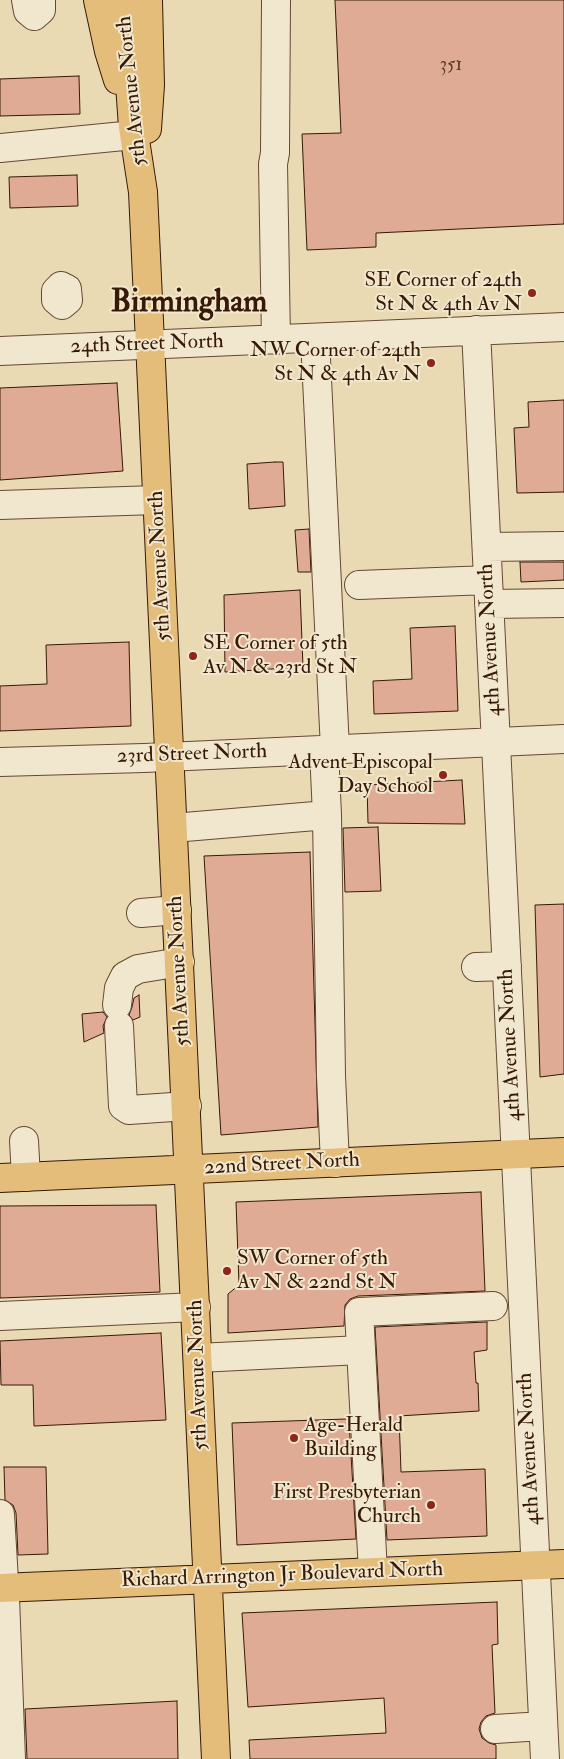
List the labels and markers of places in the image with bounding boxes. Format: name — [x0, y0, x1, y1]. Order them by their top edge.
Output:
place label: SE Corner of 24th St N & 4th Av N — [364, 268, 522, 318]
marker: SE Corner of 24th St N & 4th Av N — [526, 287, 538, 299]
place label: NW Corner of 24th St N & 4th Av N — [250, 338, 421, 388]
marker: NW Corner of 24th St N & 4th Av N — [425, 357, 437, 369]
place label: SE Corner of 5th Av N & 23rd St N — [203, 631, 357, 681]
marker: SE Corner of 5th Av N & 23rd St N — [187, 650, 199, 662]
place label: Advent Episcopal Day School — [288, 750, 433, 800]
marker: Advent Episcopal Day School — [437, 769, 449, 781]
place label: SW Corner of 5th Av N & 22nd St N — [237, 1246, 397, 1296]
marker: SW Corner of 5th Av N & 22nd St N — [221, 1265, 233, 1277]
place label: Age-Herald Building — [304, 1413, 403, 1463]
marker: Age-Herald Building — [288, 1432, 300, 1444]
place label: First Presbyterian Church — [272, 1480, 421, 1530]
marker: First Presbyterian Church — [425, 1499, 437, 1511]

